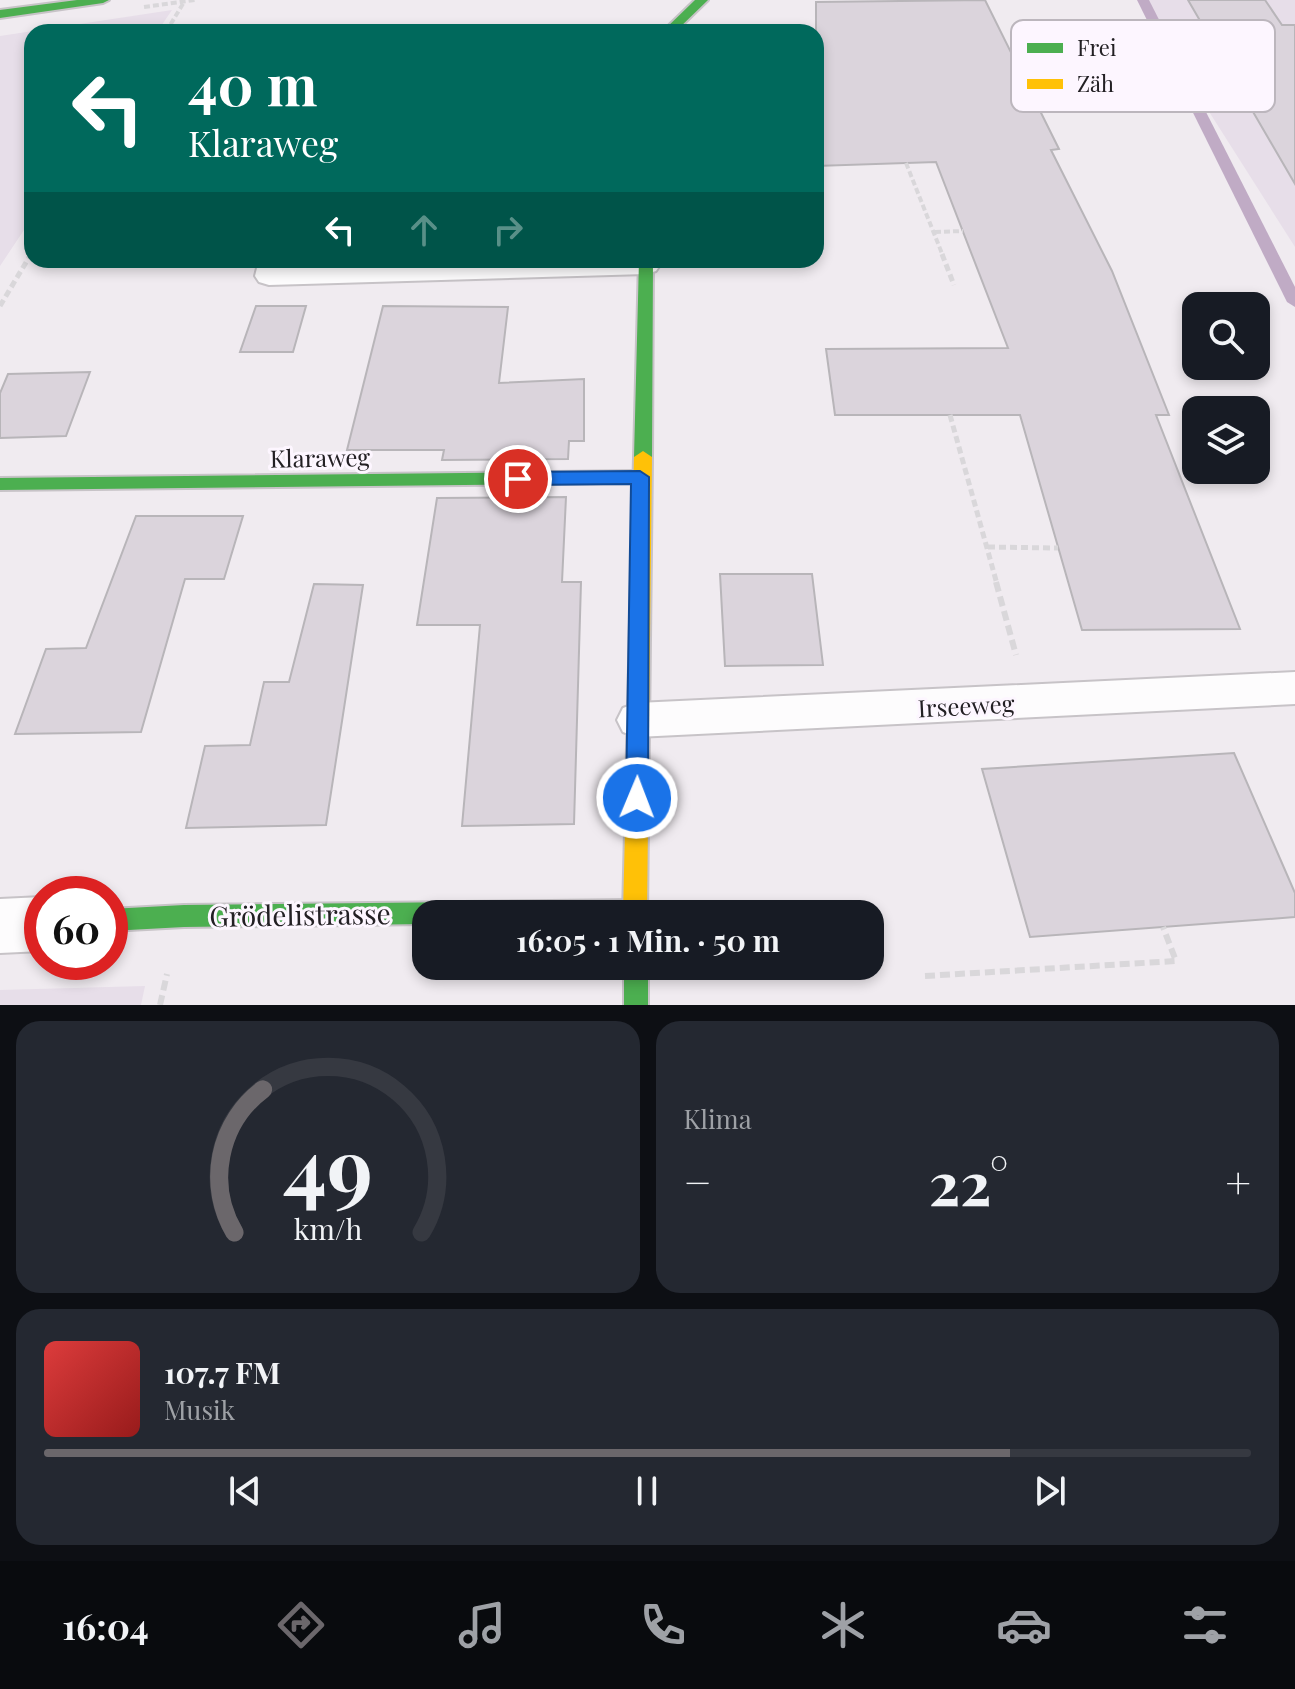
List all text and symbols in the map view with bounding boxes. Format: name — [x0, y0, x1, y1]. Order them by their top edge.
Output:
legend — [1011, 20, 1275, 112]
text: Frei — [1077, 32, 1116, 62]
text: 40 m — [188, 46, 317, 121]
icon: left — [56, 56, 160, 160]
text: Zäh — [1077, 68, 1114, 98]
text: Klaraweg — [188, 118, 338, 166]
icon: left — [318, 208, 362, 252]
icon: ahead — [402, 208, 446, 252]
icon: right — [486, 208, 530, 252]
map controls — [1182, 292, 1270, 484]
button: search — [1182, 292, 1270, 380]
button: layers — [1182, 396, 1270, 484]
street label: Klaraweg — [270, 440, 371, 474]
pin — [484, 445, 552, 513]
icon: arrive — [496, 457, 540, 501]
street label: Irseeweg — [917, 686, 1016, 724]
position arrow — [595, 756, 679, 840]
speed limit sign: 60 — [24, 876, 128, 980]
street label: Grödelistrasse — [209, 894, 391, 934]
text: 16:05 · 1 Min. · 50 m — [516, 920, 780, 960]
text: Klima — [684, 1101, 752, 1136]
text: 49 — [283, 1109, 373, 1220]
text: 22° — [929, 1141, 1009, 1221]
text: − — [684, 1151, 712, 1210]
text: + — [1225, 1151, 1251, 1210]
text: km/h — [293, 1209, 362, 1247]
text: 107.7 FM — [164, 1352, 280, 1392]
text: Musik — [164, 1392, 235, 1427]
icon: previous — [223, 1469, 267, 1513]
icon: pause — [625, 1469, 669, 1513]
icon: next — [1028, 1469, 1072, 1513]
icon: directions — [273, 1597, 329, 1653]
icon: music — [454, 1597, 510, 1653]
icon: phone — [635, 1597, 691, 1653]
icon: climate — [815, 1597, 871, 1653]
icon: car — [996, 1597, 1052, 1653]
icon: filters — [1177, 1597, 1233, 1653]
text: 16:04 — [62, 1601, 149, 1649]

